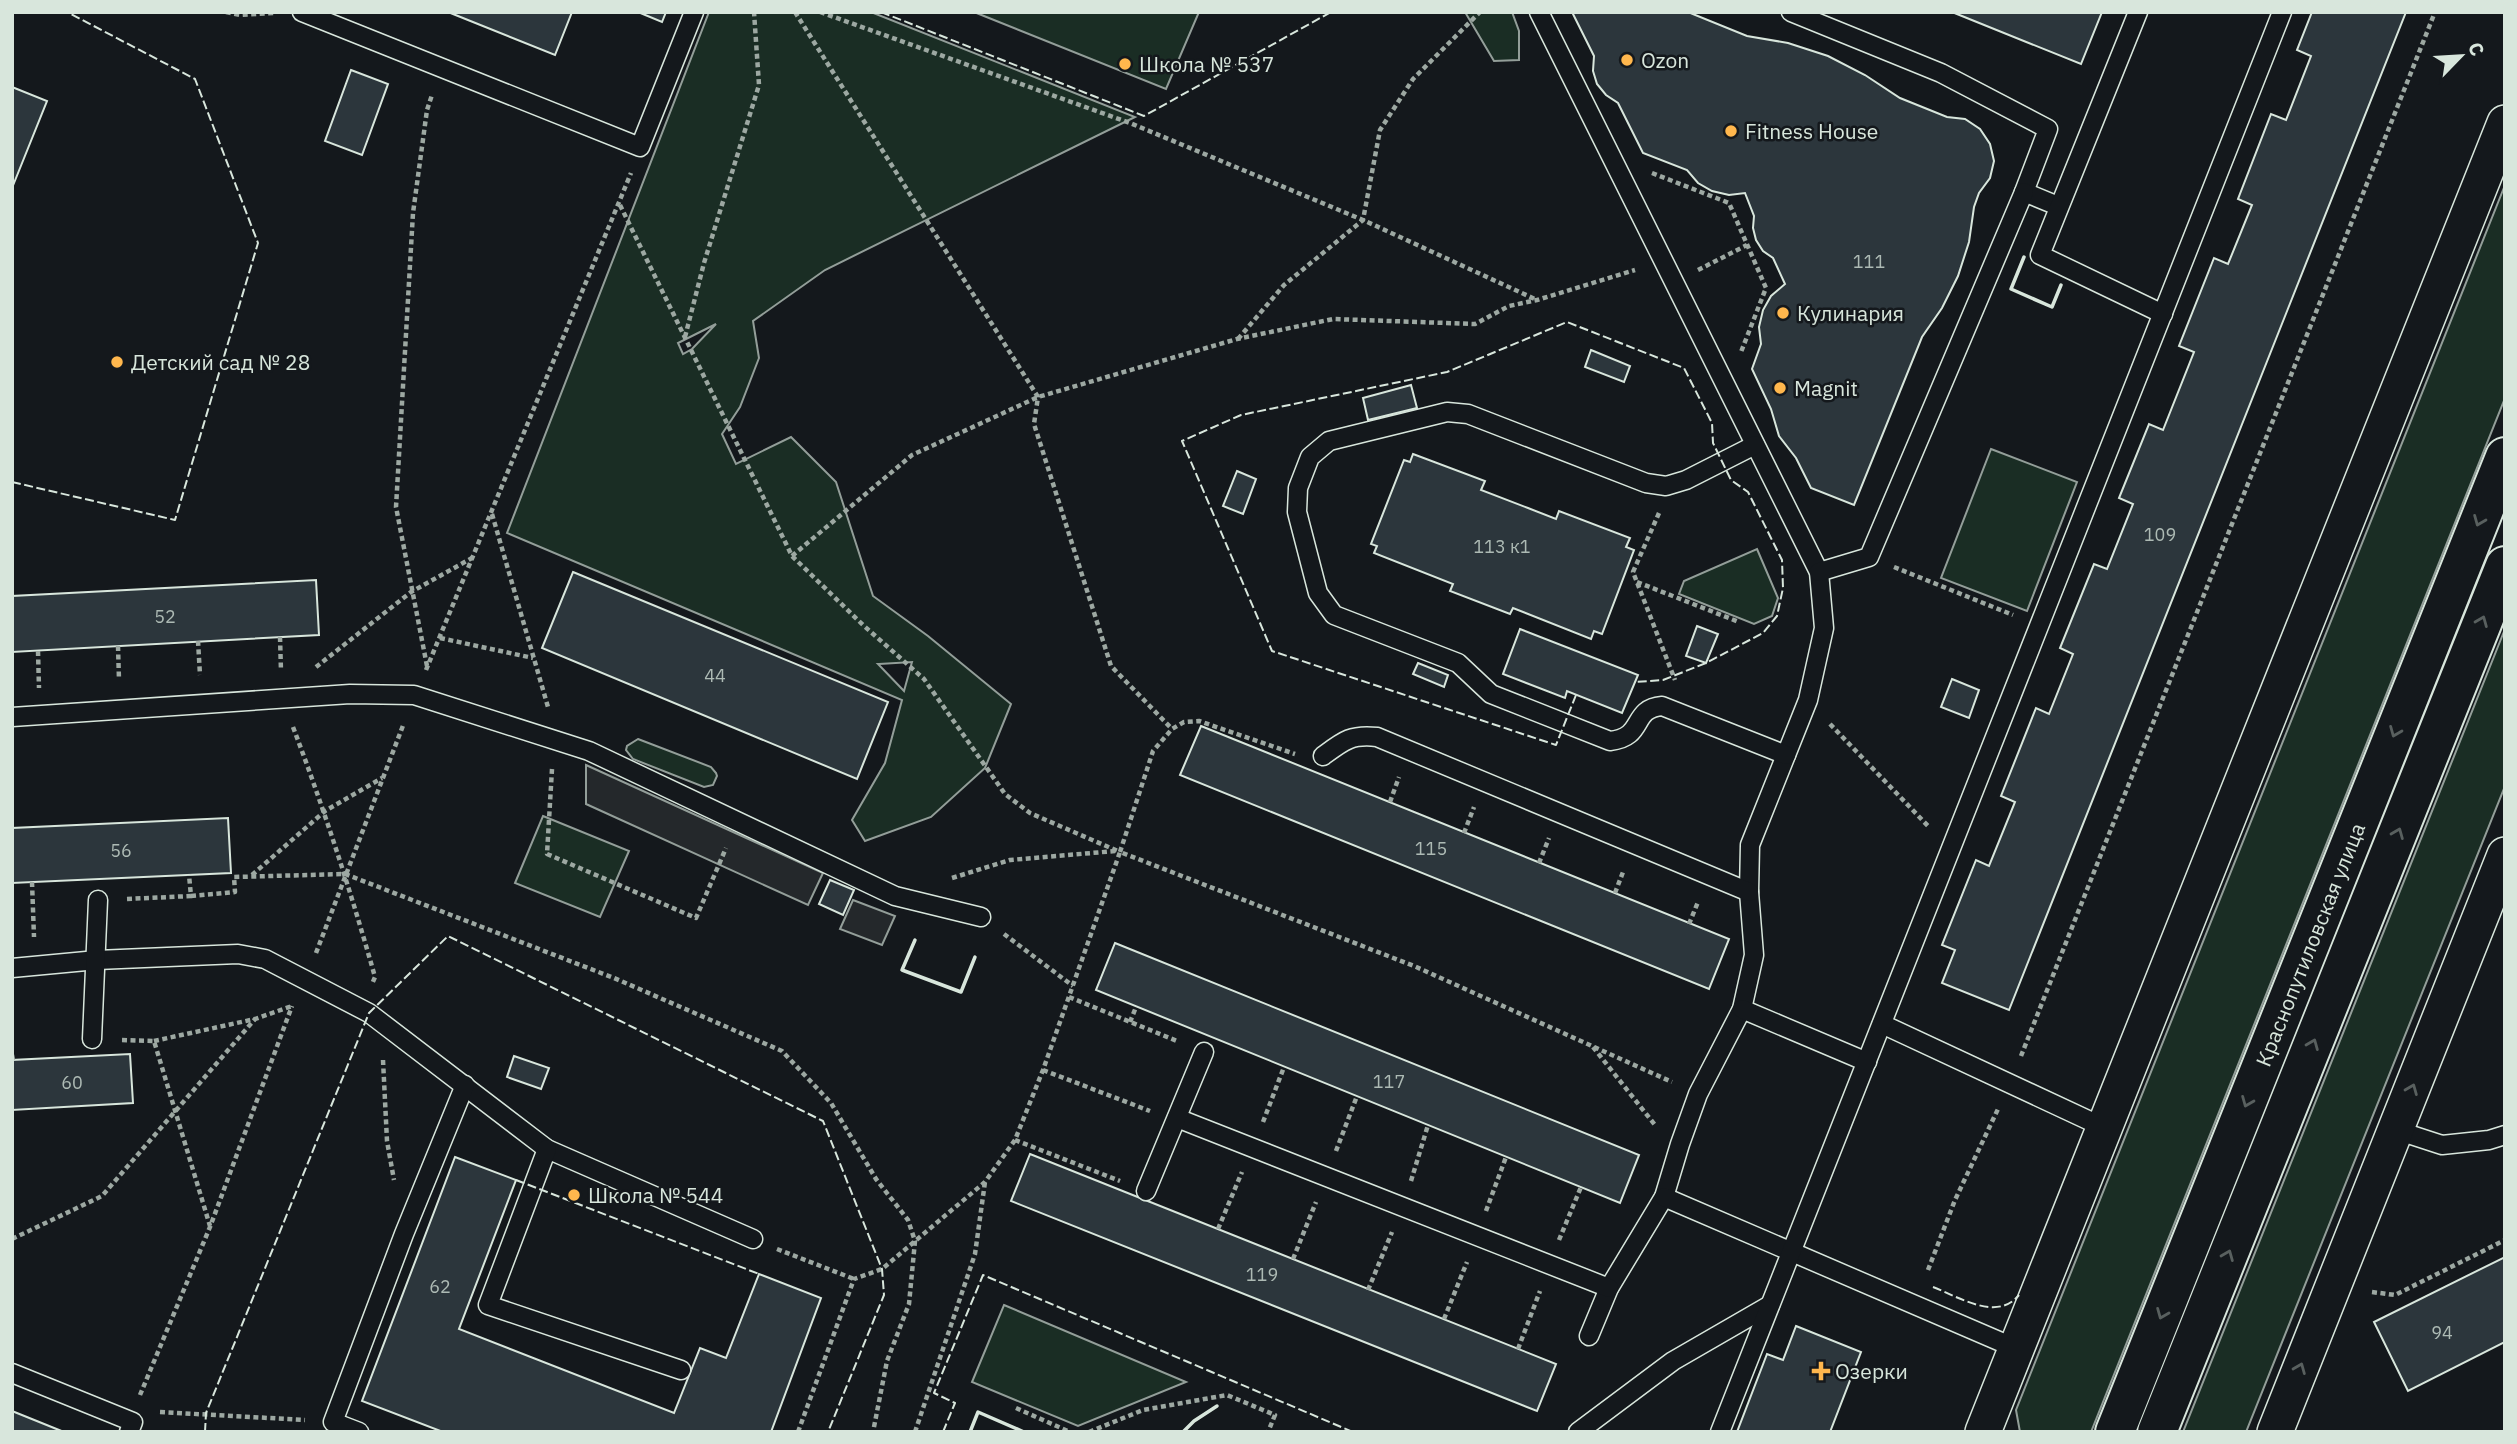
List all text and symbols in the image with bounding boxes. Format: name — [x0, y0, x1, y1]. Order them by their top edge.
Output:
north arrow — [2426, 21, 2496, 91]
text: С — [2463, 38, 2490, 59]
place label: Ozon — [1641, 46, 1689, 74]
place label: Школа № 537 — [1139, 50, 1274, 78]
marker: Ozon — [1619, 52, 1635, 68]
marker: Школа № 537 — [1117, 56, 1133, 72]
place label: Fitness House — [1745, 117, 1878, 145]
marker: Fitness House — [1723, 123, 1739, 139]
house number: 111 — [1853, 250, 1885, 273]
place label: Кулинария — [1797, 299, 1904, 327]
marker: Кулинария — [1775, 305, 1791, 321]
place label: Детский сад № 28 — [131, 348, 310, 376]
marker: Детский сад № 28 — [109, 354, 125, 370]
place label: Magnit — [1794, 374, 1858, 402]
marker: Magnit — [1772, 380, 1788, 396]
one-way arrow — [2474, 514, 2488, 526]
house number: 109 — [2144, 523, 2176, 546]
house number: 113 к1 — [1473, 535, 1531, 558]
house number: 52 — [154, 605, 176, 628]
one-way arrow — [2474, 616, 2488, 628]
house number: 44 — [704, 664, 726, 687]
one-way arrow — [2389, 725, 2403, 737]
street label: Краснопутиловская улица — [2249, 819, 2371, 1070]
one-way arrow — [2389, 827, 2403, 839]
house number: 115 — [1415, 837, 1447, 860]
house number: 56 — [110, 839, 132, 862]
one-way arrow — [2304, 1038, 2318, 1050]
house number: 117 — [1373, 1070, 1405, 1093]
house number: 60 — [61, 1071, 83, 1094]
one-way arrow — [2404, 1084, 2418, 1096]
one-way arrow — [2241, 1096, 2255, 1108]
place label: Школа № 544 — [588, 1181, 723, 1209]
marker: Школа № 544 — [566, 1187, 582, 1203]
one-way arrow — [2219, 1249, 2233, 1261]
house number: 119 — [1246, 1263, 1278, 1286]
house number: 62 — [429, 1275, 451, 1298]
one-way arrow — [2157, 1307, 2171, 1319]
house number: 94 — [2431, 1321, 2453, 1344]
place label: Озерки — [1835, 1357, 1908, 1385]
marker: Озерки — [1813, 1363, 1829, 1379]
one-way arrow — [2292, 1363, 2306, 1375]

